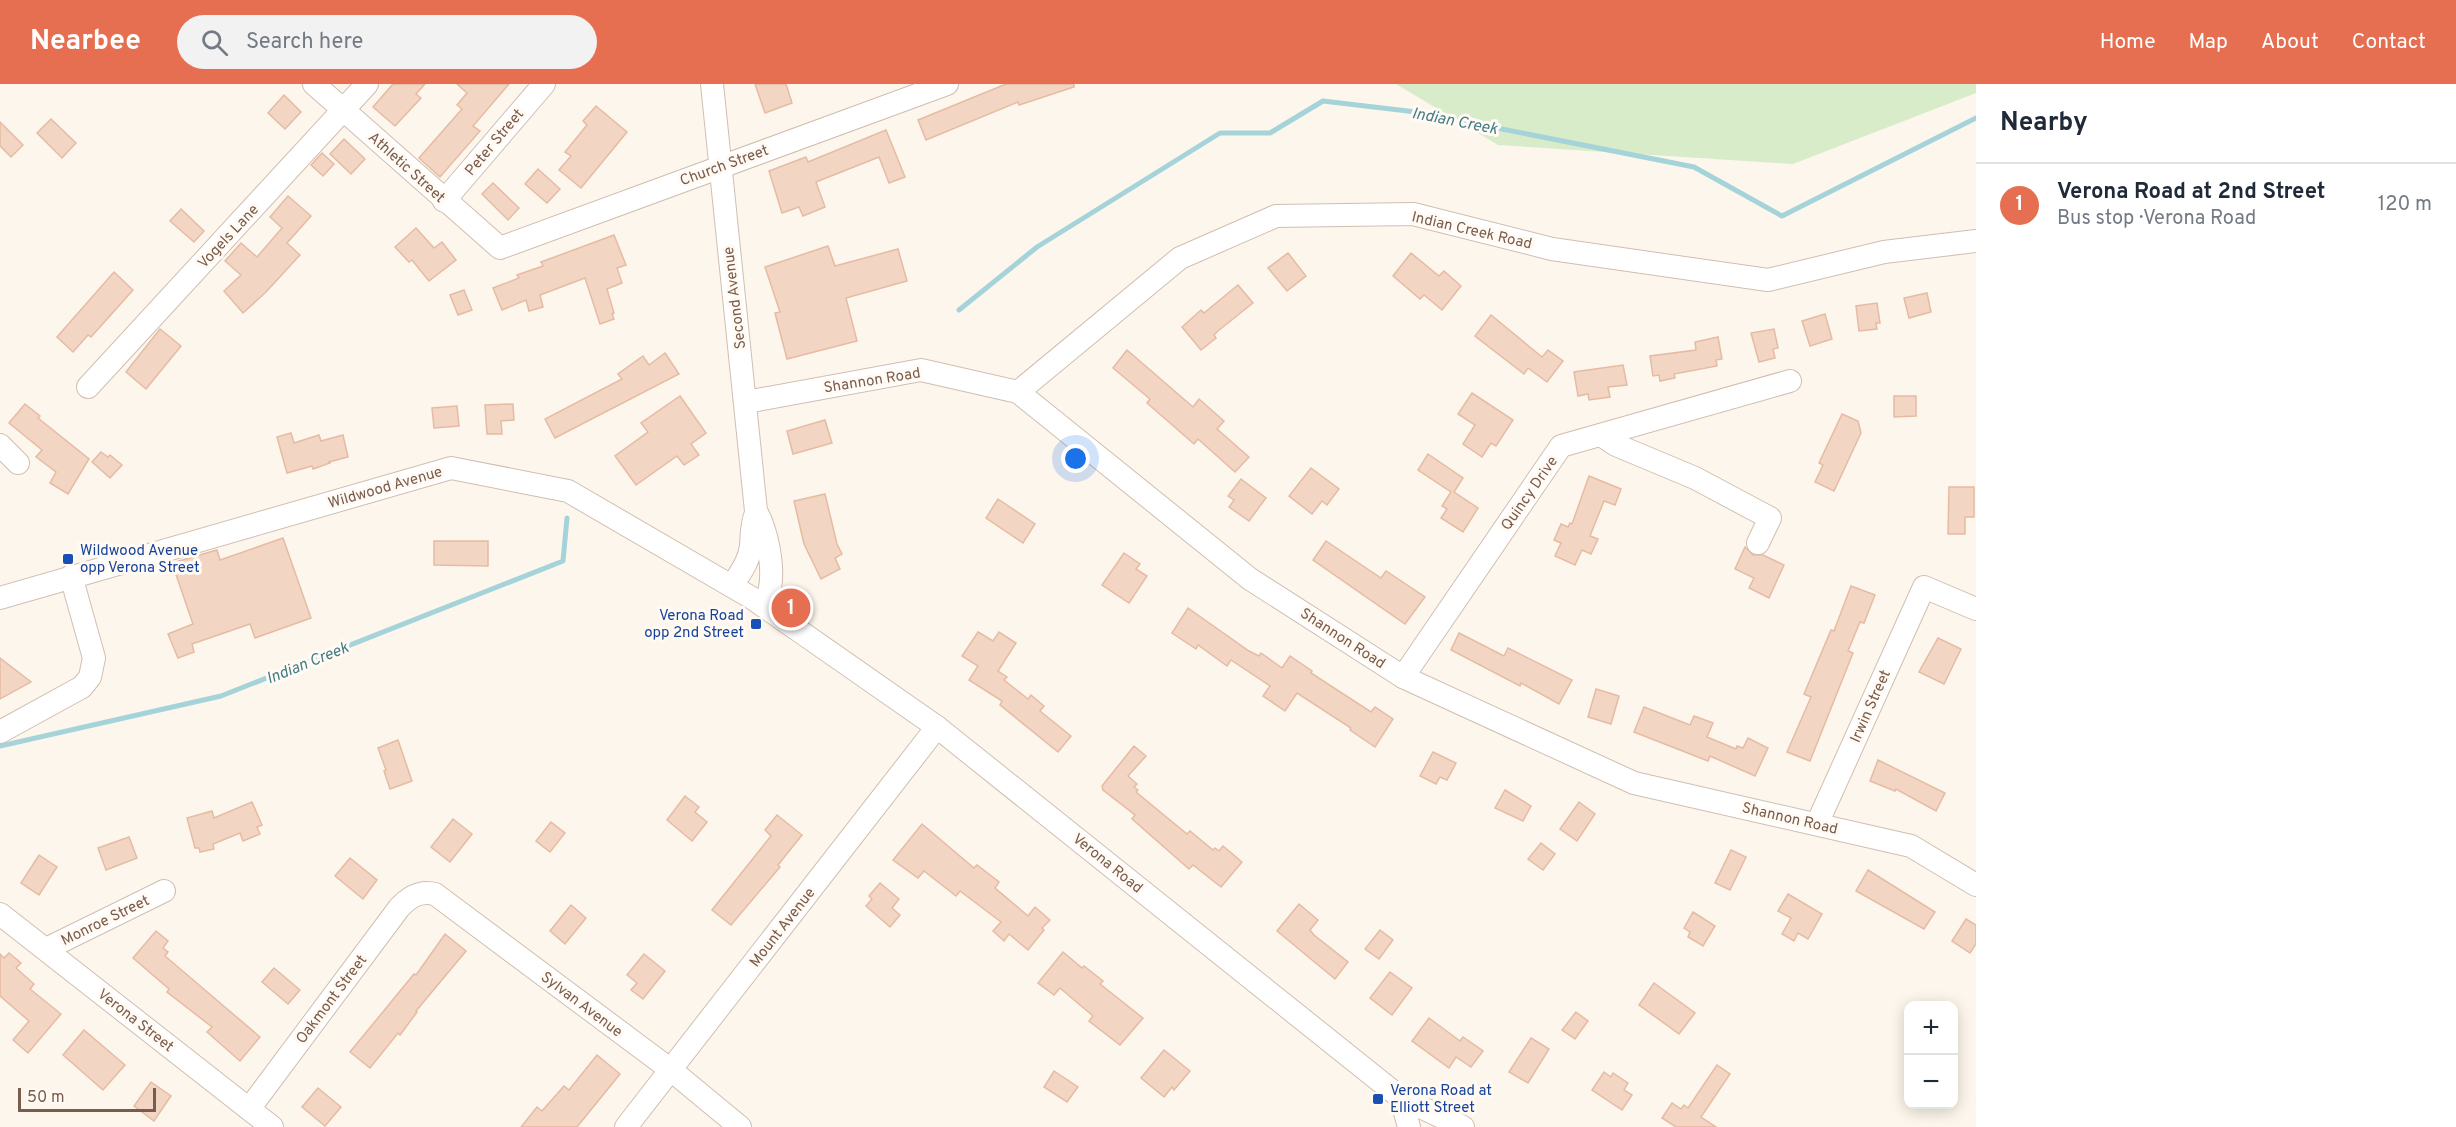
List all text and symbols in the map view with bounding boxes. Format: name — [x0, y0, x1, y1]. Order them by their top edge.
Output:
search box — [177, 15, 597, 69]
text: Nearbee — [30, 24, 141, 60]
icon: search — [198, 26, 231, 59]
text: Search here — [246, 29, 363, 56]
text: Home — [2100, 29, 2156, 56]
text: Map — [2189, 29, 2228, 56]
text: About — [2261, 29, 2319, 56]
text: Contact — [2352, 29, 2426, 56]
water label: Indian Creek — [1410, 104, 1500, 140]
street label: Peter Street — [462, 106, 529, 180]
text: Nearby — [2000, 107, 2088, 140]
street label: Athletic Street — [364, 129, 448, 208]
street label: Church Street — [678, 142, 771, 191]
text: Verona Road at 2nd Street — [2057, 179, 2325, 206]
text: 1 — [2016, 192, 2024, 218]
text: 120 m — [2378, 192, 2432, 218]
street label: Vogels Lane — [194, 201, 264, 273]
text: Bus stop · Verona Road — [2057, 206, 2256, 232]
street label: Indian Creek Road — [1410, 208, 1534, 255]
street label: Second Avenue — [720, 245, 751, 350]
street label: Shannon Road — [822, 364, 922, 399]
your location — [1061, 444, 1090, 473]
street label: Quincy Drive — [1498, 453, 1563, 535]
street label: Wildwood Avenue — [326, 463, 445, 514]
place label: Wildwood Avenue opp Verona Street — [80, 542, 200, 578]
marker: Wildwood Avenue opp Verona Street — [61, 552, 75, 566]
pin: 1 — [772, 586, 810, 630]
street label: Shannon Road — [1296, 605, 1388, 674]
place label: Verona Road opp 2nd Street — [644, 607, 744, 643]
marker: Verona Road opp 2nd Street — [749, 617, 763, 631]
water label: Indian Creek — [264, 638, 353, 689]
street label: Irwin Street — [1847, 667, 1896, 746]
street label: Shannon Road — [1740, 799, 1839, 840]
street label: Verona Road — [1068, 830, 1146, 898]
street label: Mount Avenue — [746, 884, 820, 972]
street label: Monroe Street — [58, 892, 153, 951]
street label: Oakmont Street — [293, 952, 372, 1048]
street label: Sylvan Avenue — [536, 968, 626, 1042]
street label: Verona Street — [93, 986, 177, 1057]
map controls — [1904, 1001, 1958, 1109]
button: + — [1904, 1001, 1958, 1055]
button: − — [1904, 1055, 1958, 1109]
place label: Verona Road at Elliott Street — [1390, 1082, 1492, 1118]
scale bar — [18, 1085, 156, 1112]
text: 50 m — [27, 1088, 65, 1108]
marker: Verona Road at Elliott Street — [1371, 1092, 1385, 1106]

